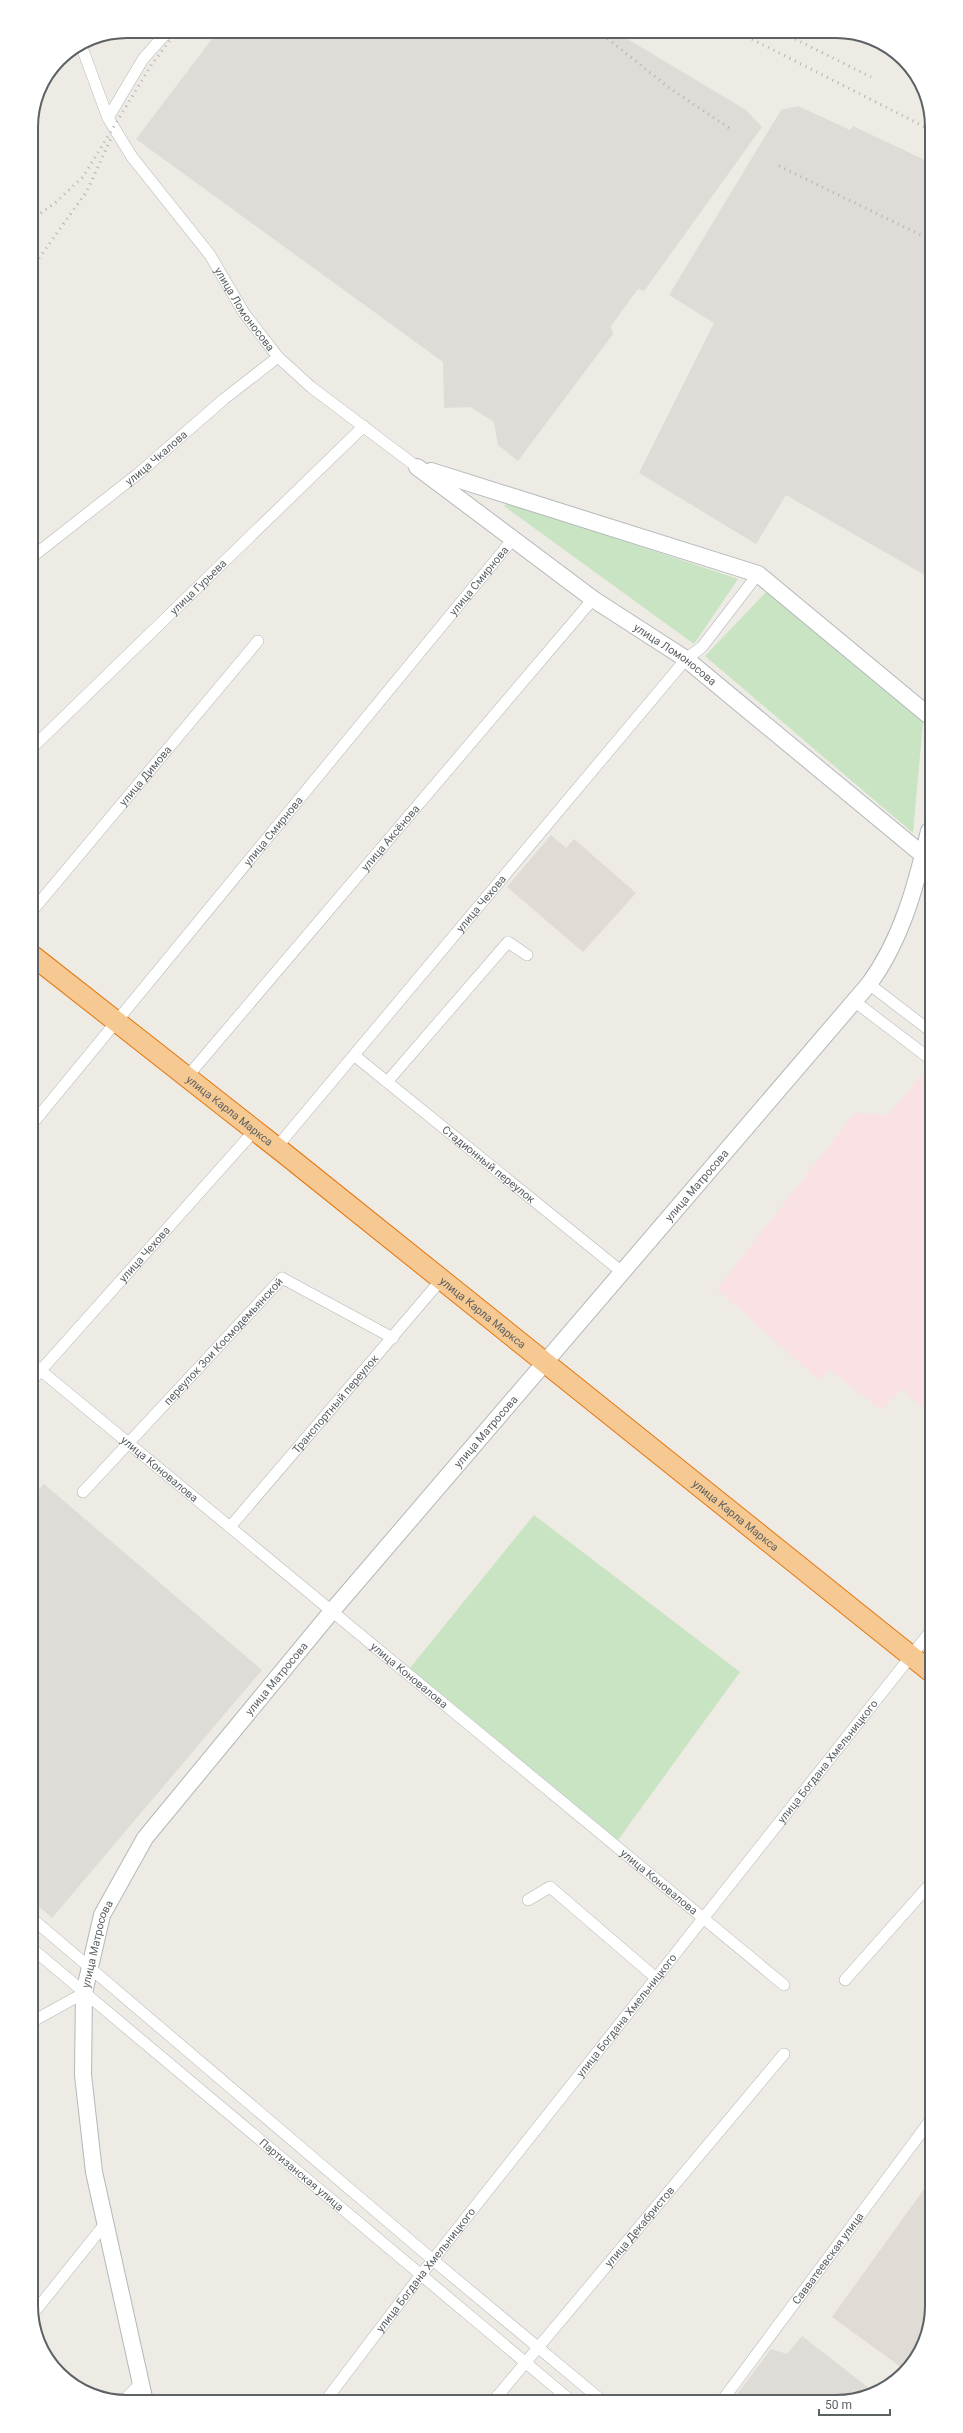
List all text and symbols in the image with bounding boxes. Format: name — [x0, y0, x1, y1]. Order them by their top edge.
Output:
street label: улица Ломоносова — [211, 265, 277, 354]
street label: улица Чкалова — [123, 428, 190, 488]
street label: улица Смирнова — [447, 544, 511, 618]
street label: улица Гурьева — [167, 557, 229, 618]
street label: улица Ломоносова — [631, 621, 719, 688]
street label: улица Димова — [117, 743, 175, 809]
street label: улица Смирнова — [241, 794, 306, 869]
street label: улица Аксёнова — [359, 802, 422, 874]
street label: улица Чехова — [454, 873, 509, 935]
street label: улица Карла Маркса — [183, 1073, 275, 1149]
street label: Стадионный переулок — [439, 1123, 538, 1206]
street label: улица Матросова — [663, 1147, 731, 1224]
street label: улица Чехова — [117, 1224, 173, 1285]
street label: переулок Зои Космодемьянской — [161, 1275, 286, 1408]
street label: улица Карла Маркса — [437, 1275, 528, 1351]
street label: Транспортный переулок — [290, 1352, 381, 1456]
street label: улица Матросова — [452, 1393, 521, 1470]
street label: улица Коновалова — [118, 1434, 200, 1505]
street label: улица Карла Маркса — [690, 1477, 781, 1554]
street label: улица Матросова — [243, 1640, 311, 1718]
street label: улица Коновалова — [368, 1640, 450, 1711]
street label: улица Богдана Хмельницкого — [775, 1697, 881, 1826]
street label: улица Коновалова — [618, 1847, 700, 1918]
street label: улица Матросова — [79, 1898, 116, 1989]
street label: улица Богдана Хмельницкого — [574, 1951, 680, 2080]
street label: Партизанская улица — [257, 2136, 346, 2214]
street label: улица Декабристов — [602, 2184, 677, 2270]
street label: улица Богдана Хмельницкого — [374, 2205, 478, 2335]
street label: Савватеевская улица — [790, 2210, 867, 2307]
scale bar — [819, 2391, 890, 2417]
text: 50 m — [825, 2398, 852, 2412]

